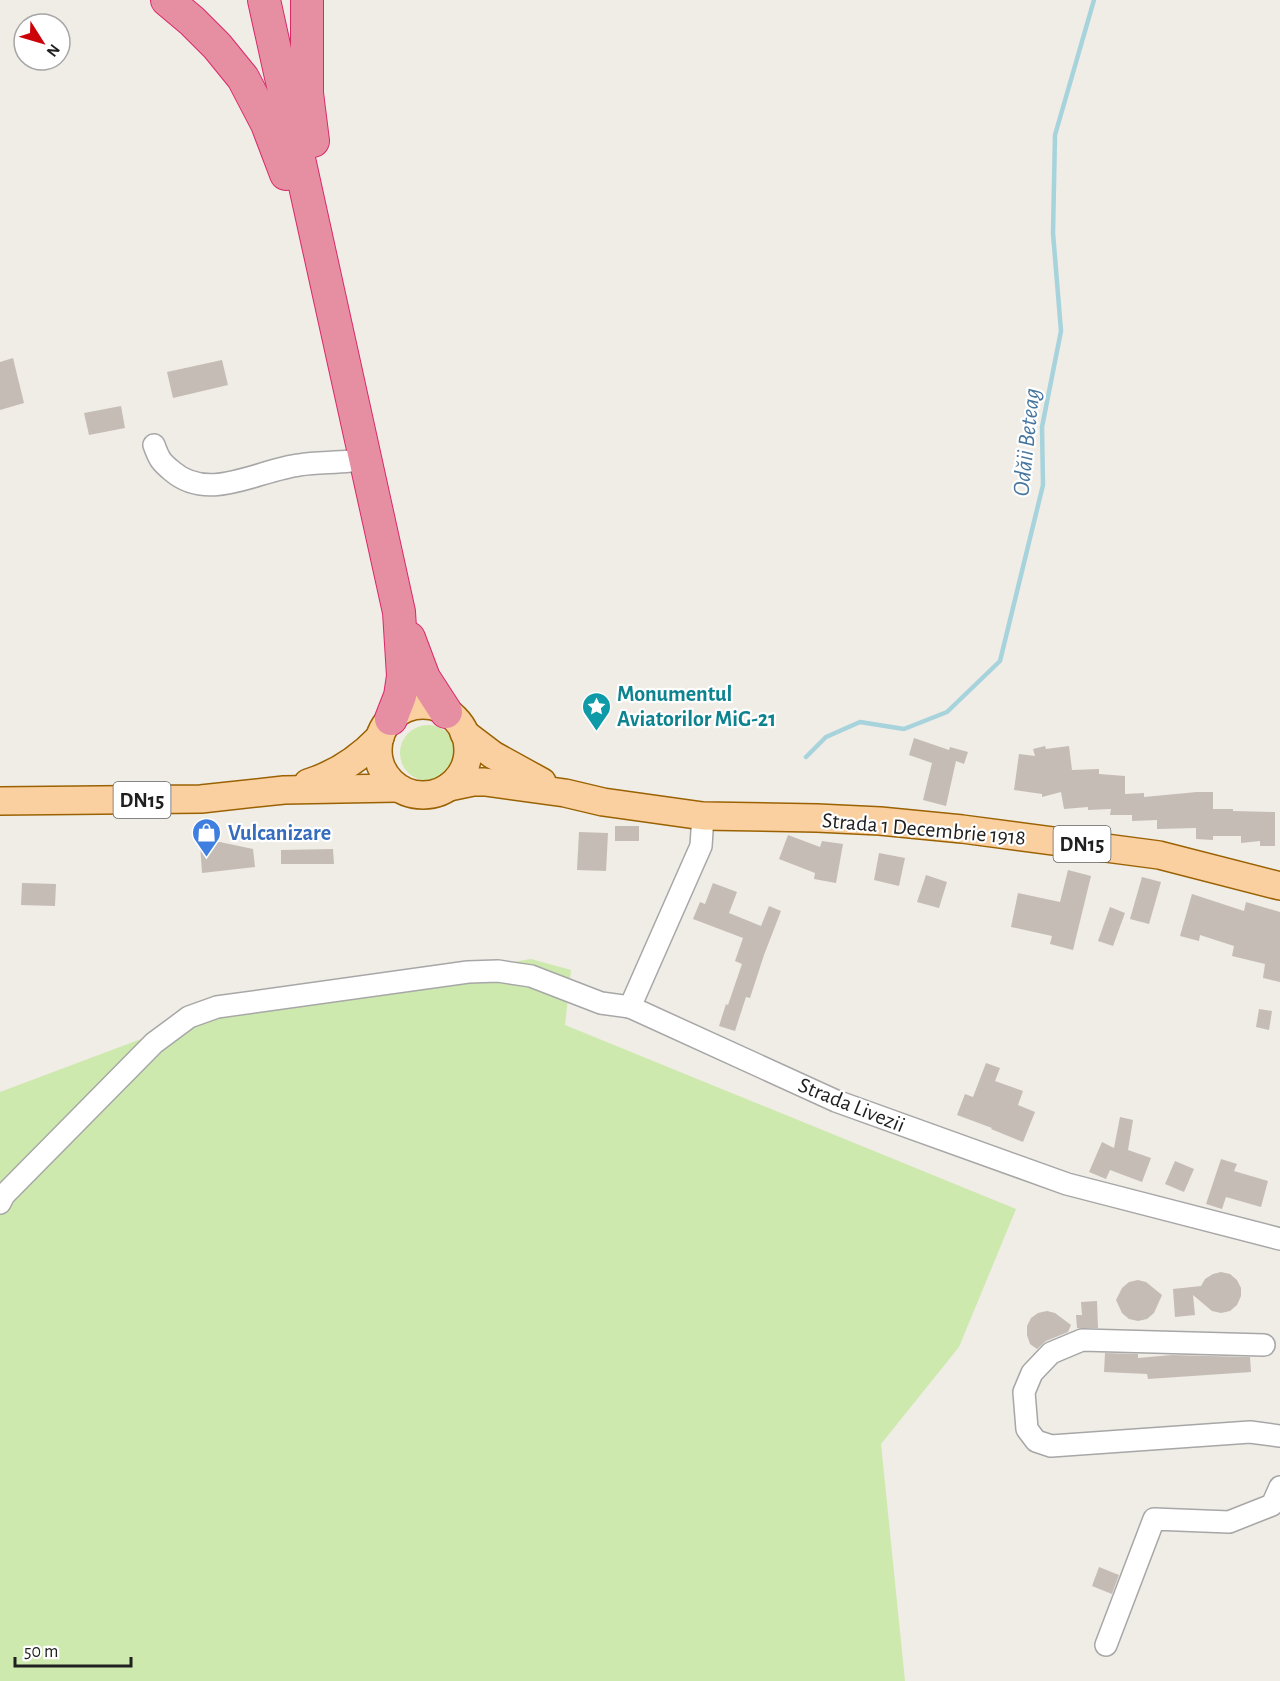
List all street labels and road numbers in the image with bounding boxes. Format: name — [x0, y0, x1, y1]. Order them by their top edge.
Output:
road number: DN15 — [114, 782, 170, 818]
street label: Strada 1 Decembrie 1918 — [821, 809, 1027, 849]
road number: DN15 — [1054, 826, 1110, 862]
street label: Strada Livezii — [795, 1074, 908, 1136]

